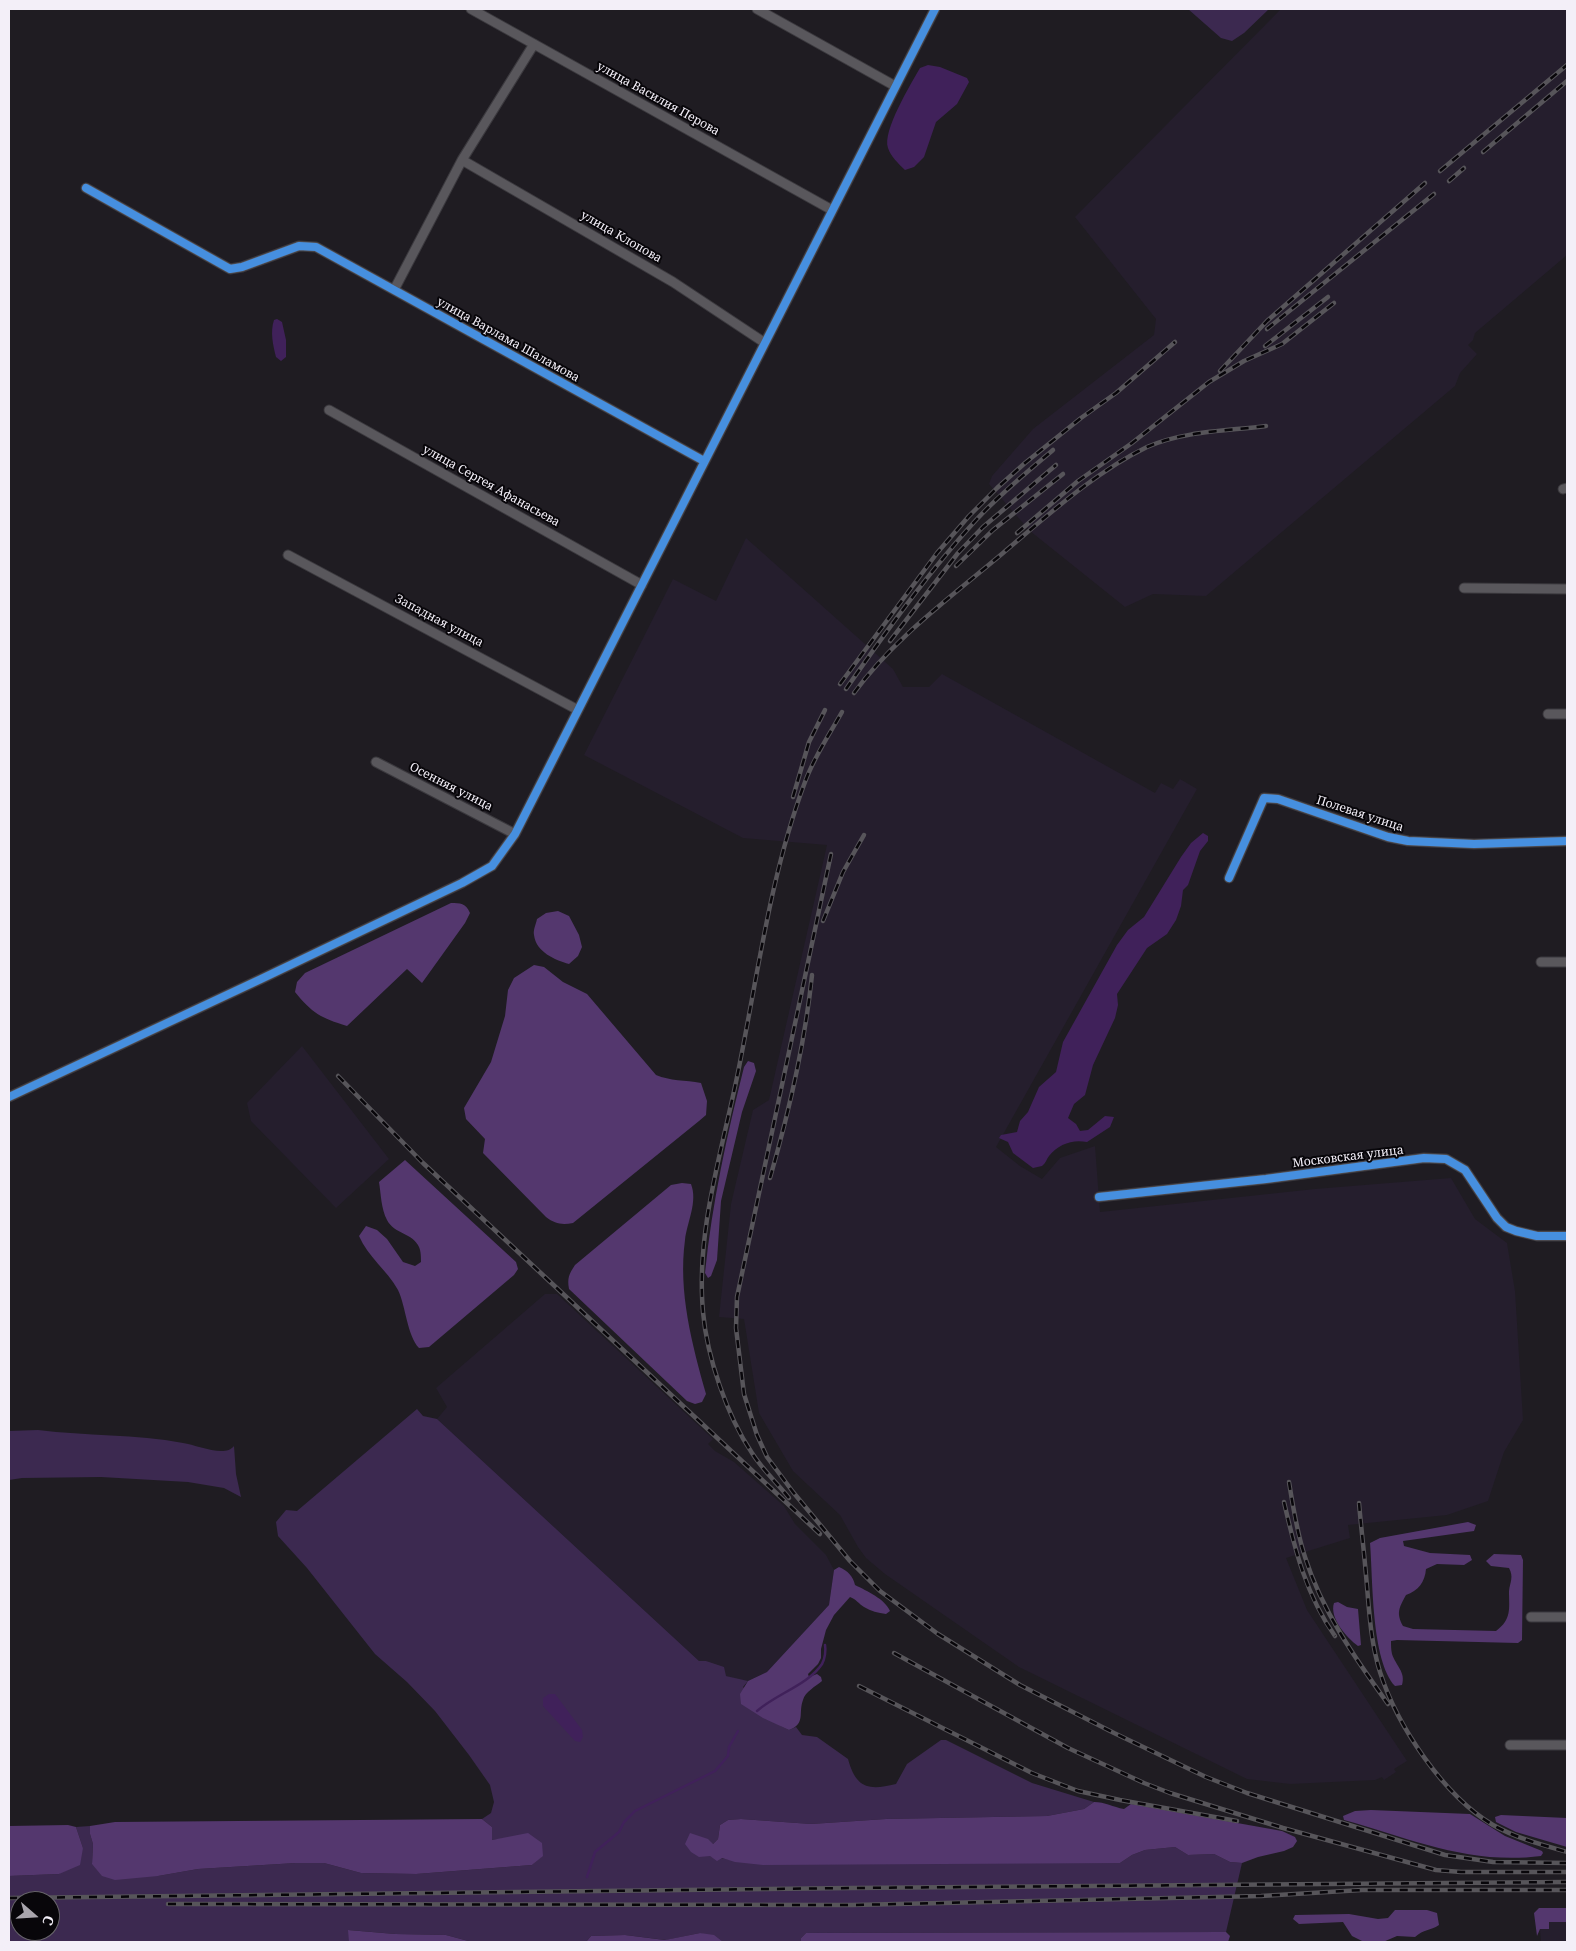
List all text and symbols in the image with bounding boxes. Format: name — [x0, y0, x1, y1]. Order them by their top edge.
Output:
street label: улица Василия Перова — [594, 59, 722, 139]
street label: улица Клопова — [578, 208, 664, 266]
street label: улица Варлама Шаламова — [434, 295, 582, 385]
street label: улица Сергея Афанасьева — [420, 442, 562, 530]
street label: Западная улица — [392, 592, 486, 650]
street label: Осенняя улица — [407, 760, 495, 814]
street label: Полевая улица — [1315, 793, 1405, 835]
street label: Московская улица — [1292, 1143, 1404, 1171]
north arrow — [10, 1891, 60, 1941]
text: С — [38, 1913, 59, 1928]

